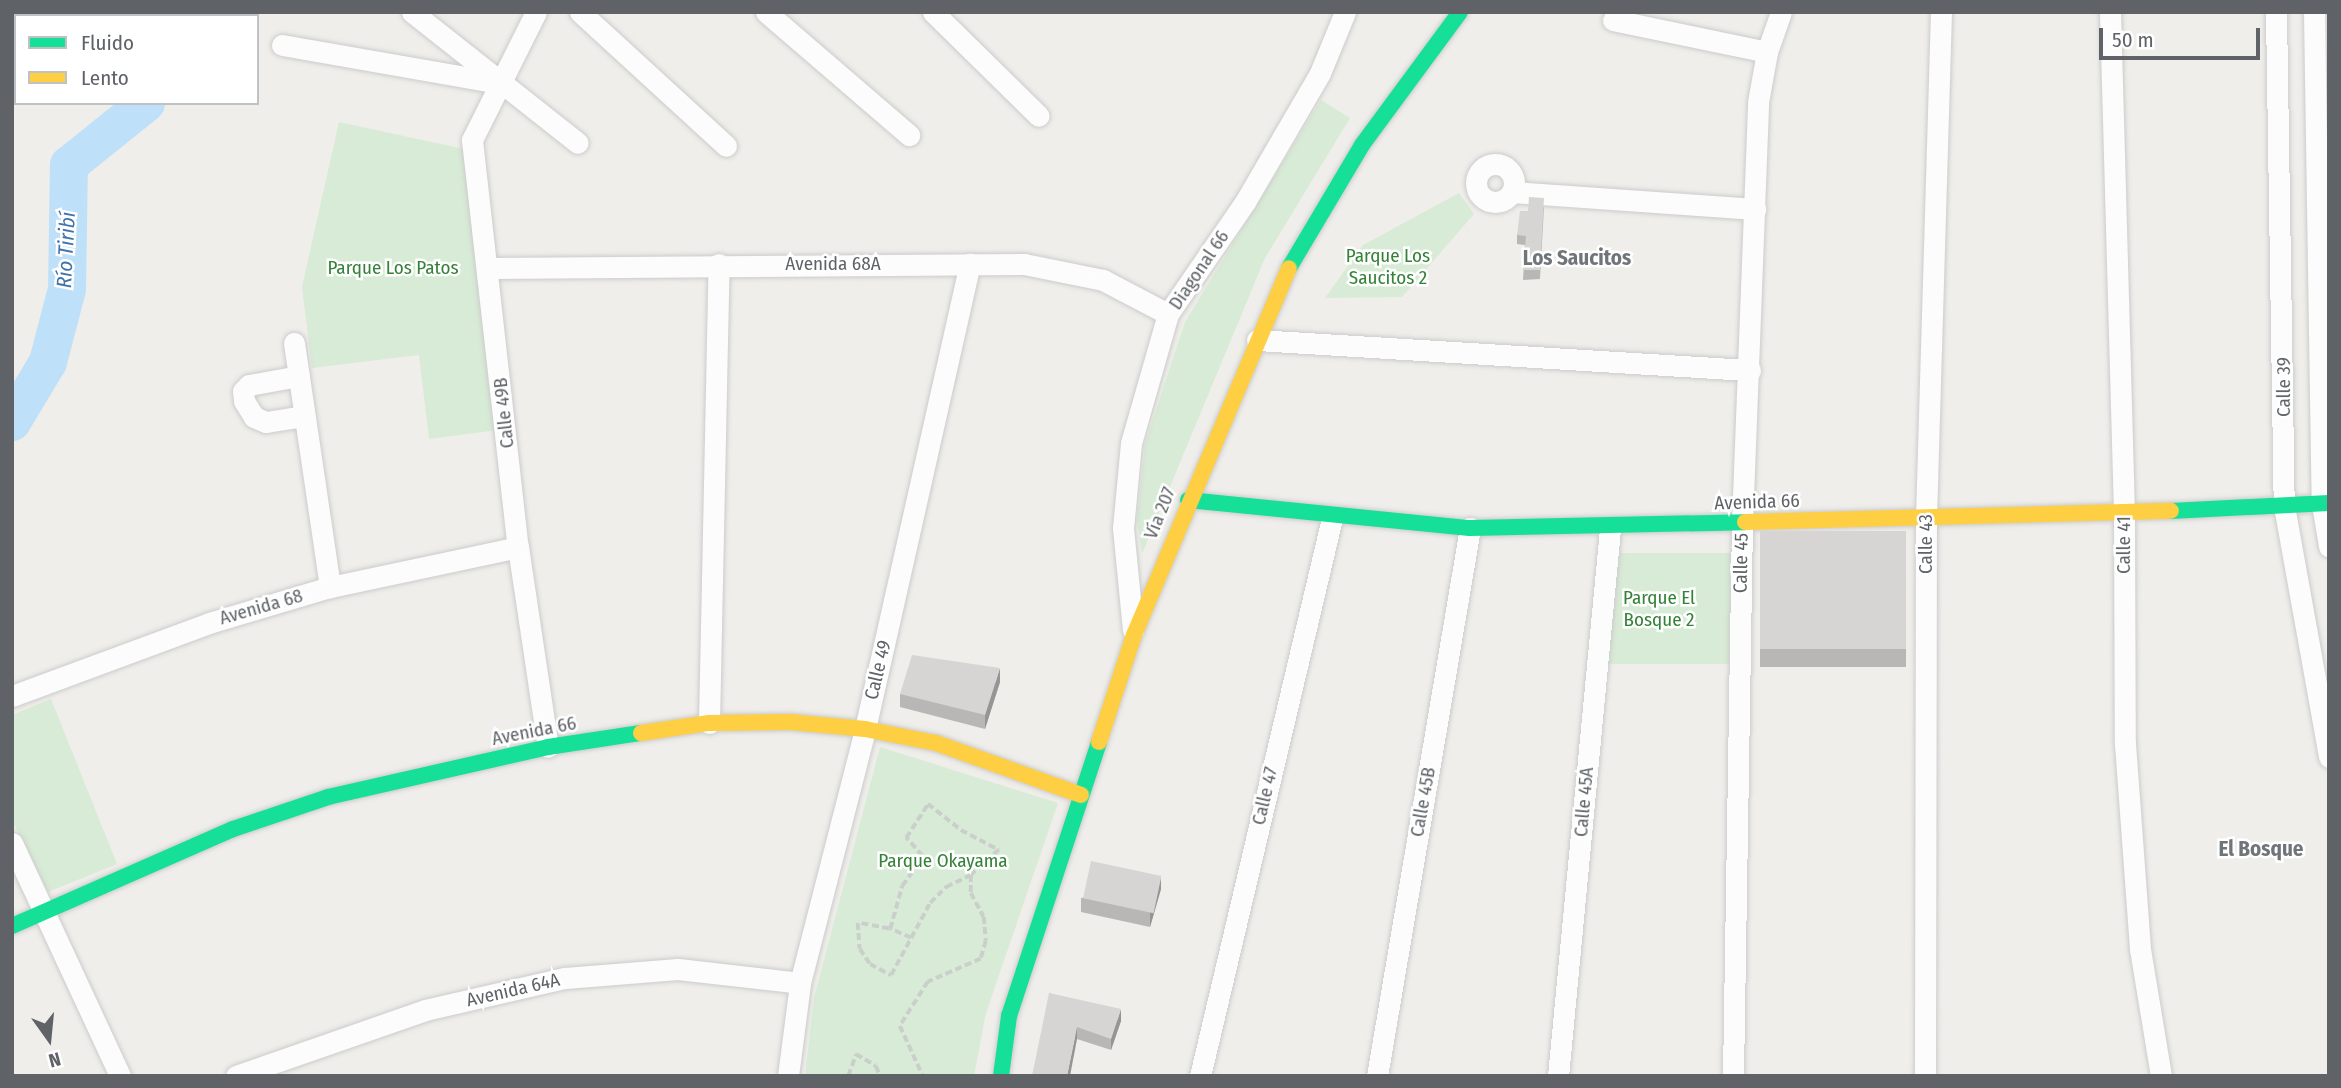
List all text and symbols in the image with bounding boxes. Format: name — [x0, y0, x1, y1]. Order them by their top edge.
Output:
legend — [14, 14, 259, 105]
scale bar — [2103, 14, 2264, 58]
text: 50 m — [2112, 27, 2154, 53]
text: Fluido — [81, 30, 134, 56]
text: Lento — [81, 65, 129, 91]
water label: Río Tiribí — [51, 211, 81, 289]
street label: Diagonal 66 — [1164, 226, 1234, 314]
park label: Parque Los Saucitos 2 — [1346, 245, 1430, 289]
district label: Los Saucitos — [1523, 245, 1631, 271]
street label: Avenida 68A — [785, 253, 881, 275]
park label: Parque Los Patos — [327, 257, 459, 279]
street label: Calle 39 — [2273, 357, 2295, 417]
street label: Calle 49B — [489, 377, 519, 449]
street label: Vía 207 — [1139, 484, 1181, 542]
street label: Avenida 66 — [1714, 489, 1800, 515]
street label: Calle 43 — [1915, 514, 1937, 574]
street label: Calle 41 — [2113, 516, 2135, 574]
street label: Calle 45 — [1729, 533, 1753, 593]
street label: Avenida 68 — [217, 584, 305, 630]
park label: Parque El Bosque 2 — [1623, 587, 1695, 631]
street label: Calle 49 — [860, 638, 896, 702]
street label: Avenida 66 — [490, 712, 578, 750]
street label: Calle 47 — [1247, 765, 1283, 827]
street label: Calle 45B — [1406, 765, 1440, 839]
street label: Calle 45A — [1570, 766, 1598, 838]
district label: El Bosque — [2218, 836, 2304, 862]
park label: Parque Okayama — [878, 850, 1008, 872]
street label: Avenida 64A — [464, 968, 562, 1012]
north arrow — [14, 1004, 84, 1074]
text: N — [46, 1047, 63, 1072]

